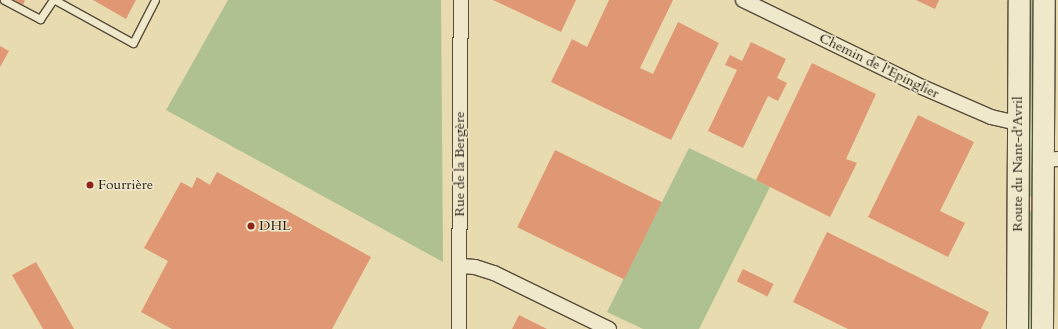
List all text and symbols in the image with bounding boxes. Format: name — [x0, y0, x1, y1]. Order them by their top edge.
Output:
street label: Chemin de l'Epinglier — [816, 30, 942, 102]
street label: Route du Nant-d'Avril — [1010, 96, 1026, 232]
street label: Rue de la Bergère — [452, 111, 468, 217]
place label: Fourrière — [98, 177, 153, 193]
marker: Fourrière — [85, 180, 95, 190]
place label: DHL — [259, 218, 291, 234]
marker: DHL — [246, 221, 256, 231]

